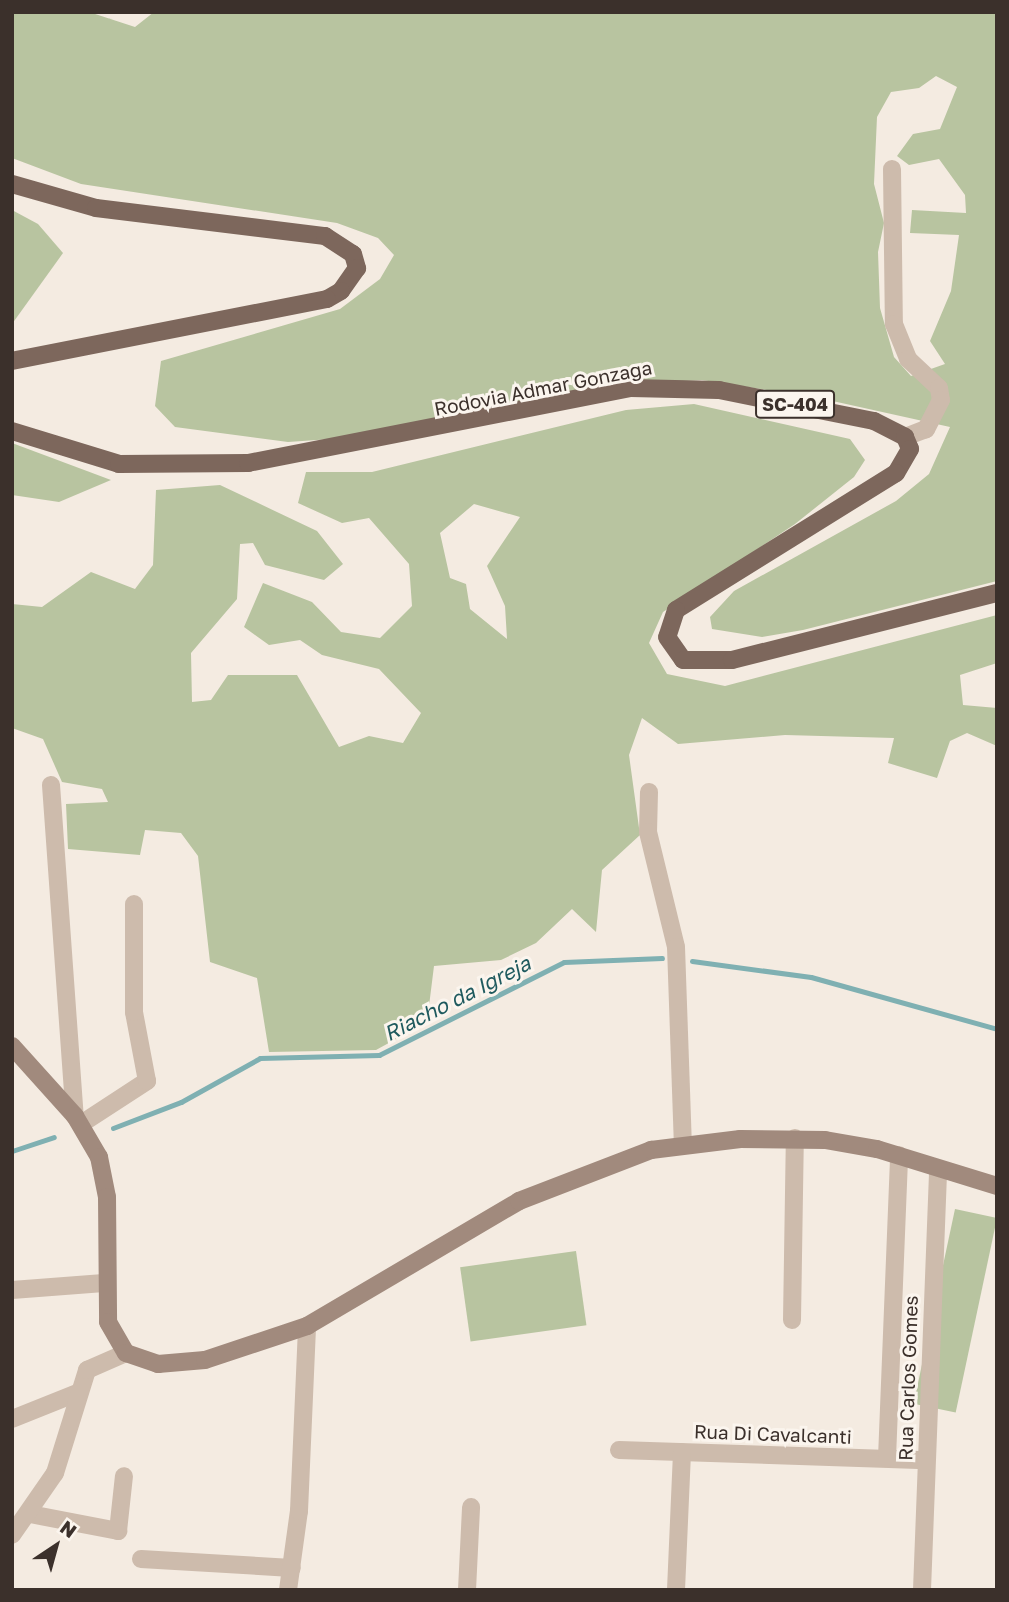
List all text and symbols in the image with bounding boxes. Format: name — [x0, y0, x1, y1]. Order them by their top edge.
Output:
street label: Rodovia Admar Gonzaga — [432, 356, 654, 420]
road number: SC-404 — [755, 390, 835, 418]
water label: Riacho da Igreja — [379, 950, 535, 1046]
street label: Rua Carlos Gomes — [894, 1295, 922, 1461]
street label: Rua Di Cavalcanti — [694, 1420, 852, 1448]
north arrow — [21, 1511, 91, 1581]
text: N — [56, 1515, 81, 1542]

